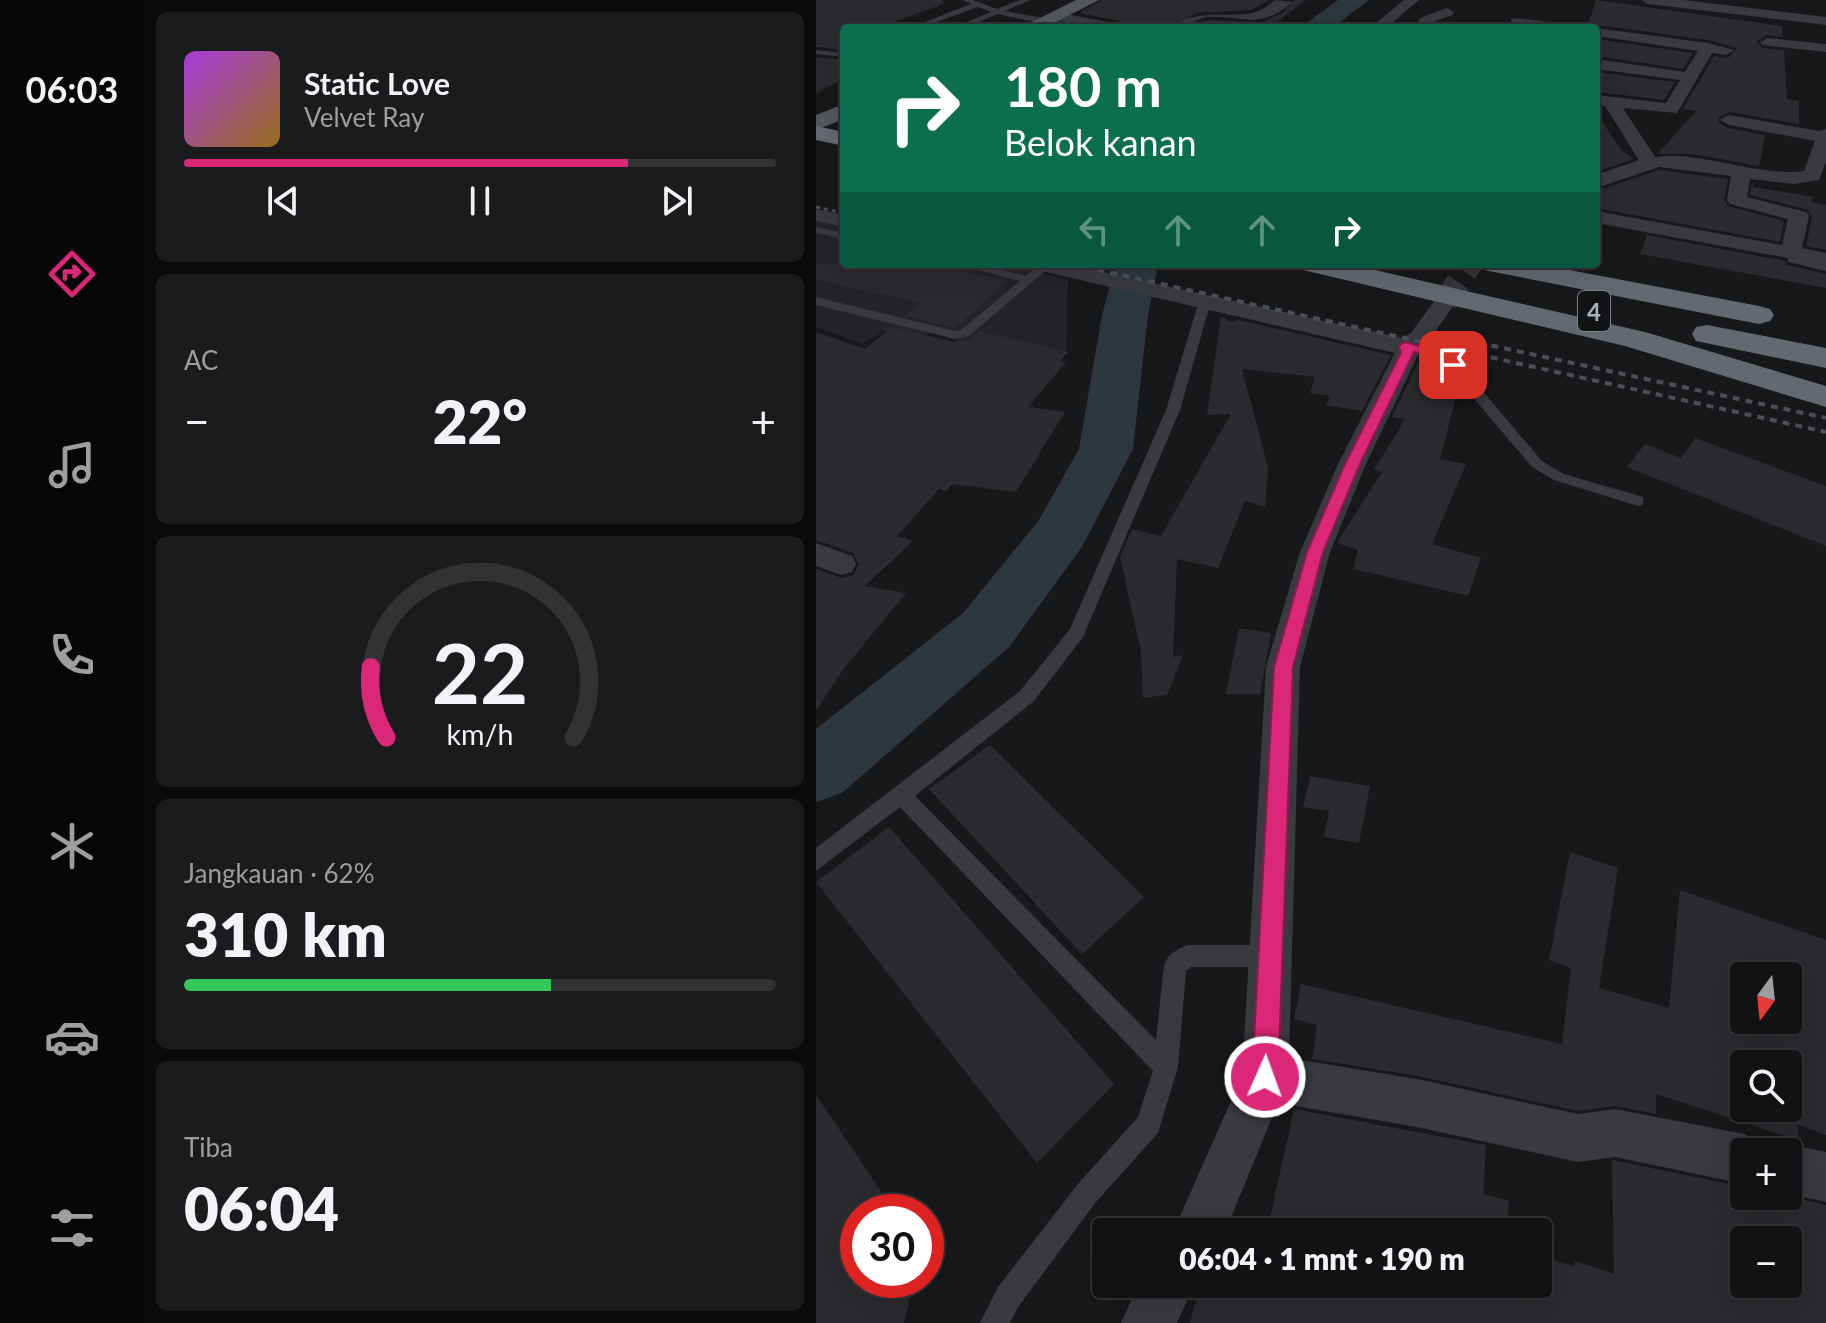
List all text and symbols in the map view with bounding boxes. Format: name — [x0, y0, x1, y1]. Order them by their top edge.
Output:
text: 180 m — [1004, 52, 1162, 119]
icon: right — [872, 56, 976, 160]
text: Static Love — [304, 65, 450, 101]
text: 06:03 — [26, 67, 118, 111]
text: Velvet Ray — [304, 101, 424, 133]
text: Belok kanan — [1004, 120, 1197, 164]
icon: previous — [261, 179, 305, 223]
icon: pause — [458, 179, 502, 223]
icon: next — [655, 179, 699, 223]
icon: left — [1072, 208, 1116, 252]
icon: ahead — [1156, 208, 1200, 252]
icon: ahead — [1240, 208, 1284, 252]
icon: right — [1324, 208, 1368, 252]
icon: directions — [44, 246, 100, 302]
road number: 4 — [1578, 291, 1610, 331]
pin — [1419, 331, 1487, 399]
icon: arrive — [1431, 343, 1475, 387]
text: AC — [184, 344, 219, 376]
text: 22° — [433, 385, 527, 457]
text: − — [184, 395, 210, 447]
text: + — [750, 395, 776, 447]
icon: music — [44, 437, 100, 493]
text: 22 — [432, 621, 528, 721]
icon: phone — [44, 627, 100, 683]
text: km/h — [447, 717, 513, 751]
icon: climate — [44, 818, 100, 874]
text: Jangkauan · 62% — [184, 857, 375, 889]
text: 310 km — [184, 898, 387, 970]
north arrow — [1730, 962, 1802, 1034]
map controls — [1730, 962, 1802, 1298]
icon: car — [44, 1009, 100, 1065]
position arrow — [1223, 1035, 1307, 1119]
button: search — [1730, 1050, 1802, 1122]
text: Tiba — [184, 1131, 233, 1163]
button: + — [1730, 1138, 1802, 1210]
text: 06:04 — [184, 1172, 339, 1244]
speed limit sign: 30 — [840, 1194, 944, 1298]
icon: filters — [44, 1200, 100, 1256]
button: − — [1730, 1226, 1802, 1298]
text: 06:04 · 1 mnt · 190 m — [1179, 1240, 1465, 1276]

